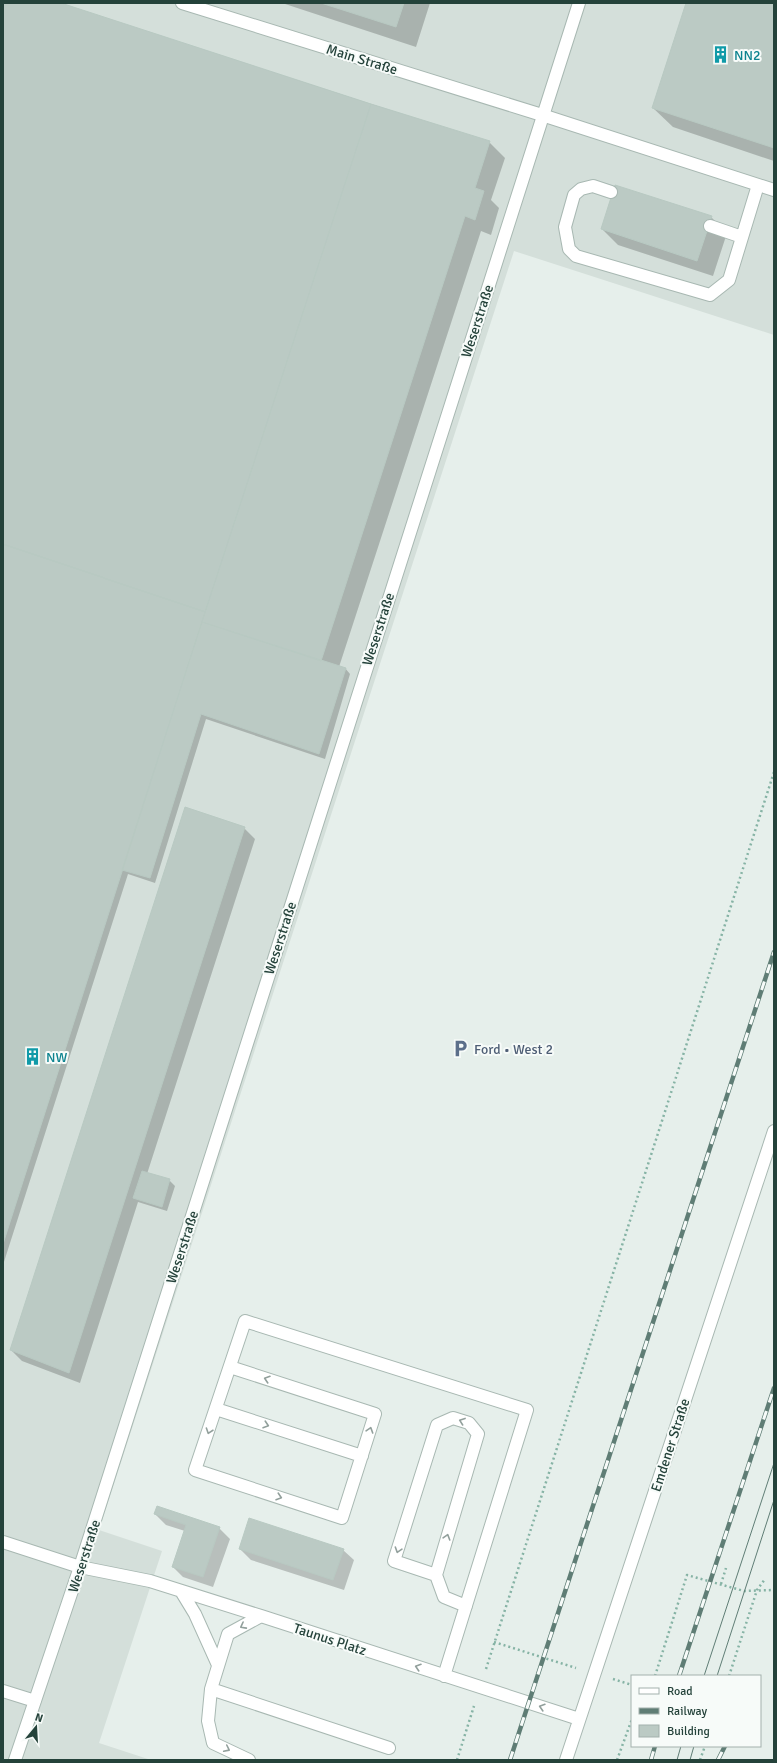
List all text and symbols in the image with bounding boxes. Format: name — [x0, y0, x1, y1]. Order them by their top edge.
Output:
street label: Main Straße — [324, 41, 400, 78]
building icon: NN2 — [711, 45, 731, 65]
place label: NN2 — [734, 47, 761, 64]
street label: Weserstraße — [458, 283, 497, 360]
street label: Weserstraße — [359, 591, 398, 668]
street label: Weserstraße — [261, 900, 300, 977]
parking icon: Ford • West 2 — [451, 1039, 471, 1059]
place label: Ford • West 2 — [474, 1041, 553, 1058]
building icon: NW — [23, 1047, 43, 1067]
place label: NW — [46, 1049, 68, 1066]
street label: Weserstraße — [163, 1209, 202, 1286]
one-way arrow — [264, 1375, 271, 1384]
street label: Emdener Straße — [647, 1396, 694, 1494]
one-way arrow — [458, 1417, 465, 1425]
one-way arrow — [263, 1420, 270, 1429]
one-way arrow — [205, 1427, 213, 1434]
one-way arrow — [365, 1427, 374, 1434]
one-way arrow — [276, 1492, 283, 1501]
street label: Weserstraße — [65, 1518, 104, 1595]
one-way arrow — [442, 1534, 451, 1541]
one-way arrow — [394, 1547, 403, 1554]
street label: Taunus Platz — [291, 1620, 368, 1659]
one-way arrow — [239, 1621, 247, 1629]
one-way arrow — [415, 1663, 422, 1672]
legend — [631, 1675, 761, 1747]
text: Road — [667, 1684, 693, 1699]
one-way arrow — [539, 1703, 546, 1712]
text: Railway — [667, 1704, 707, 1719]
north arrow — [16, 1707, 56, 1747]
text: N — [33, 1711, 45, 1725]
text: Building — [667, 1724, 710, 1739]
one-way arrow — [222, 1744, 230, 1752]

